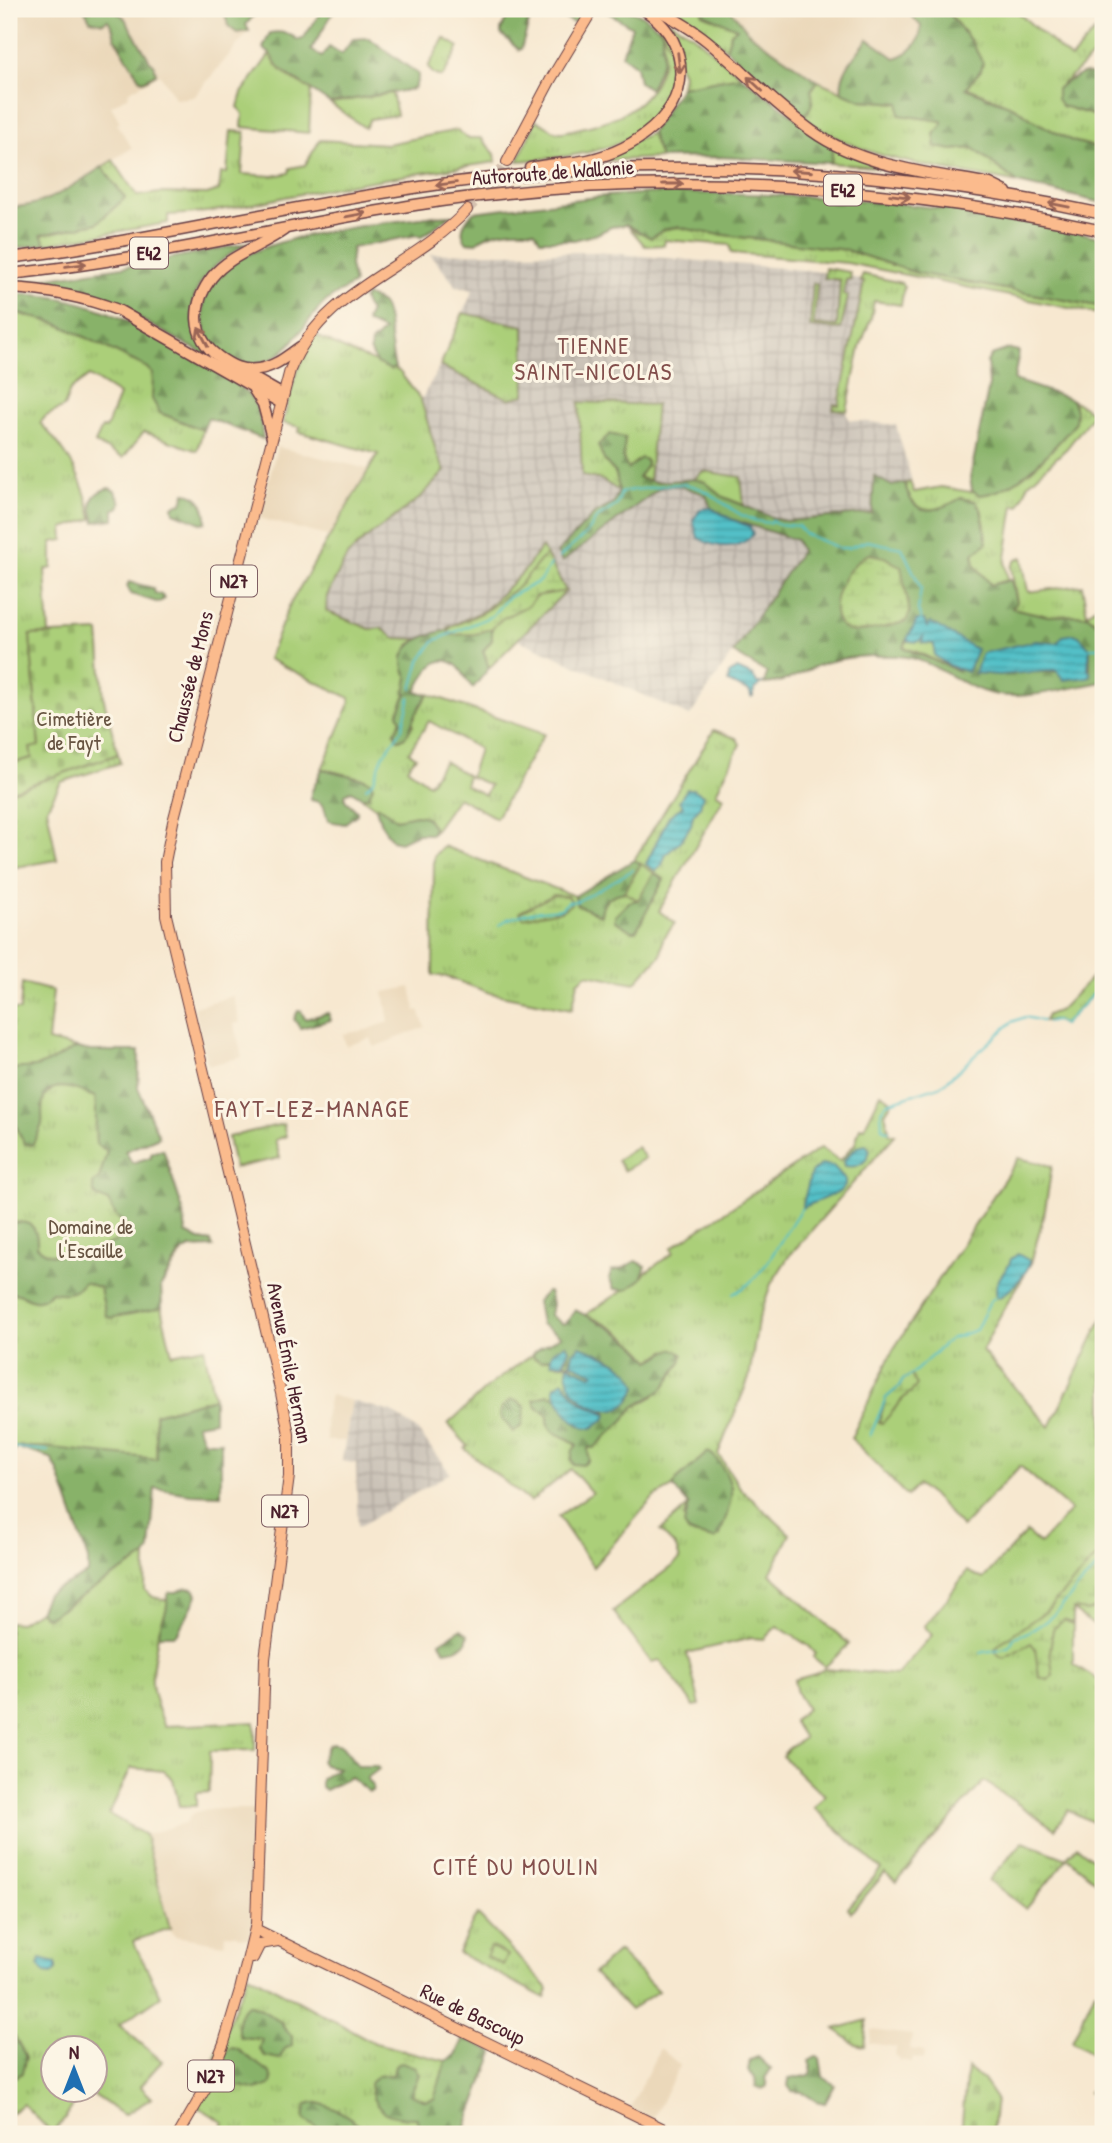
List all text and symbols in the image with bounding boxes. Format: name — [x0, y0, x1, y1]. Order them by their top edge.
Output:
one-way arrow — [673, 51, 686, 74]
one-way arrow — [747, 76, 764, 93]
street label: Autoroute de Wallonie — [471, 152, 635, 192]
one-way arrow — [790, 164, 813, 177]
road number: E42 — [824, 174, 862, 206]
one-way arrow — [435, 177, 458, 190]
one-way arrow — [661, 177, 684, 191]
one-way arrow — [888, 190, 911, 203]
one-way arrow — [1048, 197, 1071, 211]
one-way arrow — [344, 208, 367, 221]
road number: E42 — [130, 238, 168, 268]
one-way arrow — [64, 258, 87, 271]
one-way arrow — [196, 327, 209, 348]
district label: TIENNE SAINT-NICOLAS — [515, 330, 673, 387]
road number: N27 — [211, 566, 257, 596]
street label: Chaussée de Mons — [160, 608, 220, 746]
park label: Cimetière de Fayt — [36, 704, 112, 757]
district label: FAYT-LEZ-MANAGE — [214, 1092, 411, 1124]
park label: Domaine de l'Escaille — [49, 1212, 133, 1265]
street label: Avenue Émile Herman — [260, 1280, 320, 1446]
road number: N27 — [262, 1496, 308, 1526]
district label: CITÉ DU MOULIN — [433, 1851, 599, 1882]
street label: Rue de Bascoup — [416, 1976, 530, 2052]
north arrow — [38, 2035, 108, 2104]
text: N — [69, 2039, 79, 2065]
road number: N27 — [188, 2060, 234, 2092]

